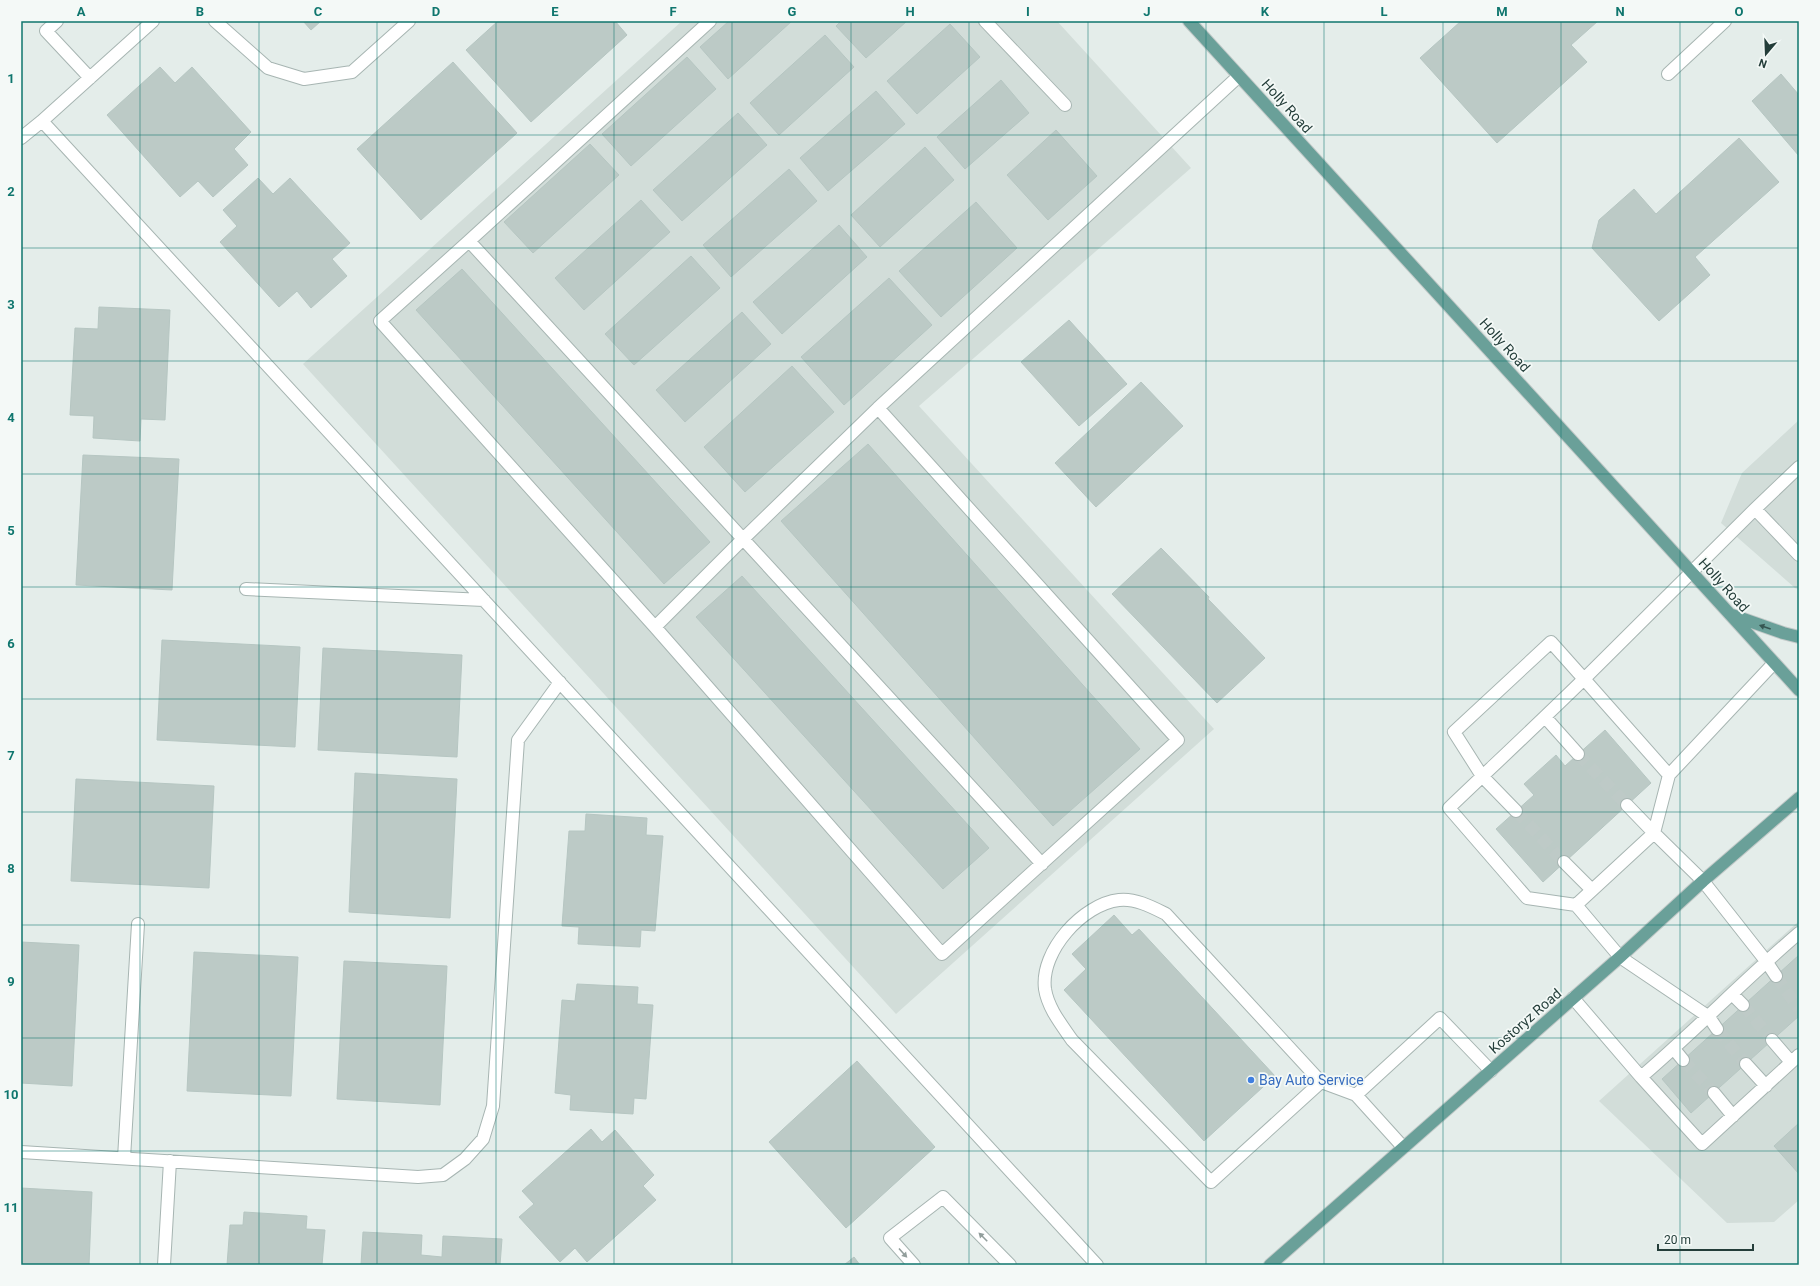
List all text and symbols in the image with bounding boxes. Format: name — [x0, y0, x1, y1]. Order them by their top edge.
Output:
text: A — [77, 4, 86, 19]
text: B — [196, 4, 204, 19]
text: C — [314, 4, 323, 19]
text: D — [432, 4, 440, 19]
text: E — [551, 4, 559, 19]
text: F — [669, 4, 677, 19]
text: G — [788, 4, 797, 19]
text: H — [905, 4, 915, 19]
text: I — [1026, 4, 1030, 19]
text: J — [1143, 4, 1151, 19]
text: K — [1261, 4, 1270, 19]
text: L — [1380, 4, 1388, 19]
text: M — [1496, 4, 1508, 19]
text: N — [1615, 4, 1625, 19]
text: O — [1735, 4, 1744, 19]
north arrow — [1746, 34, 1786, 74]
text: N — [1757, 55, 1769, 70]
text: 1 — [7, 71, 15, 86]
street label: Holly Road — [1259, 76, 1315, 136]
text: 2 — [7, 184, 15, 199]
text: 3 — [7, 297, 15, 312]
street label: Holly Road — [1477, 315, 1533, 375]
text: 4 — [7, 410, 15, 425]
text: 5 — [7, 523, 15, 538]
street label: Holly Road — [1696, 555, 1752, 615]
one-way arrow — [1758, 623, 1770, 629]
text: 6 — [7, 636, 15, 651]
text: 7 — [7, 748, 15, 763]
text: 8 — [7, 861, 15, 876]
text: 9 — [7, 974, 15, 989]
street label: Kostoryz Road — [1486, 985, 1564, 1057]
place label: Bay Auto Service — [1259, 1072, 1364, 1088]
marker: Bay Auto Service — [1246, 1075, 1256, 1085]
text: 10 — [4, 1087, 18, 1102]
text: 11 — [4, 1200, 18, 1215]
scale bar — [1658, 1226, 1753, 1252]
one-way arrow — [978, 1232, 987, 1242]
text: 20 m — [1664, 1233, 1691, 1247]
one-way arrow — [898, 1248, 908, 1258]

